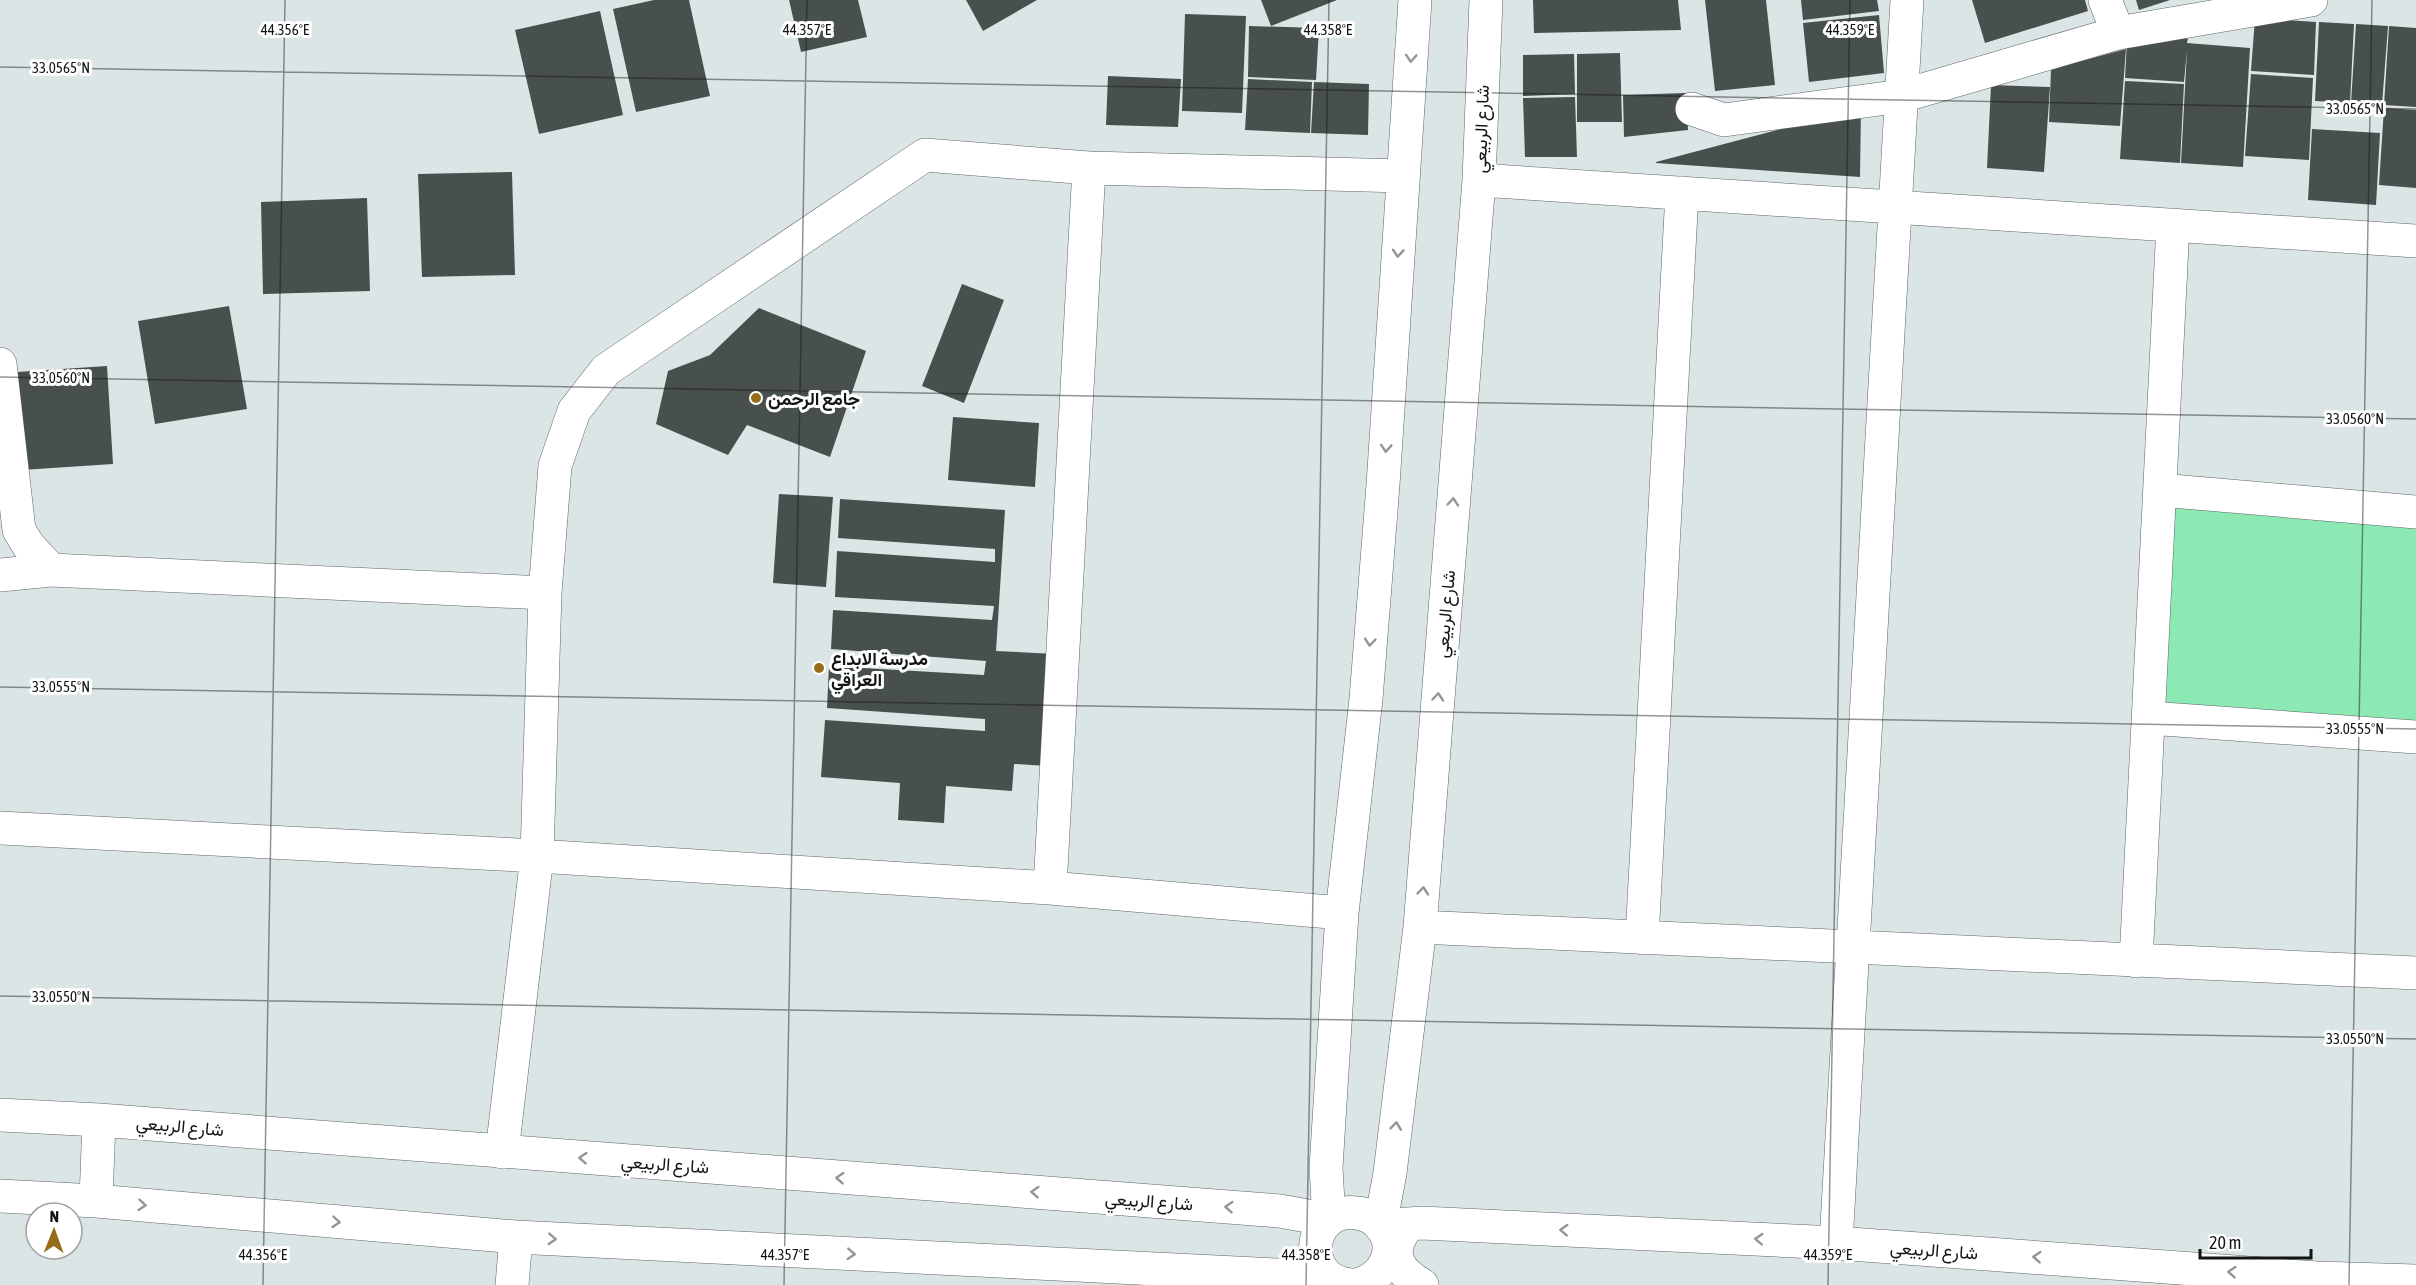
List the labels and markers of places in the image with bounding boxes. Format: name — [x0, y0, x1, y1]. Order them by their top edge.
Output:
place label: جامع الرحمن — [768, 388, 860, 411]
marker: جامع الرحمن — [749, 391, 763, 405]
place label: مدرسة الابداع العراقي — [831, 648, 928, 695]
marker: مدرسة الابداع العراقي — [812, 661, 826, 675]

